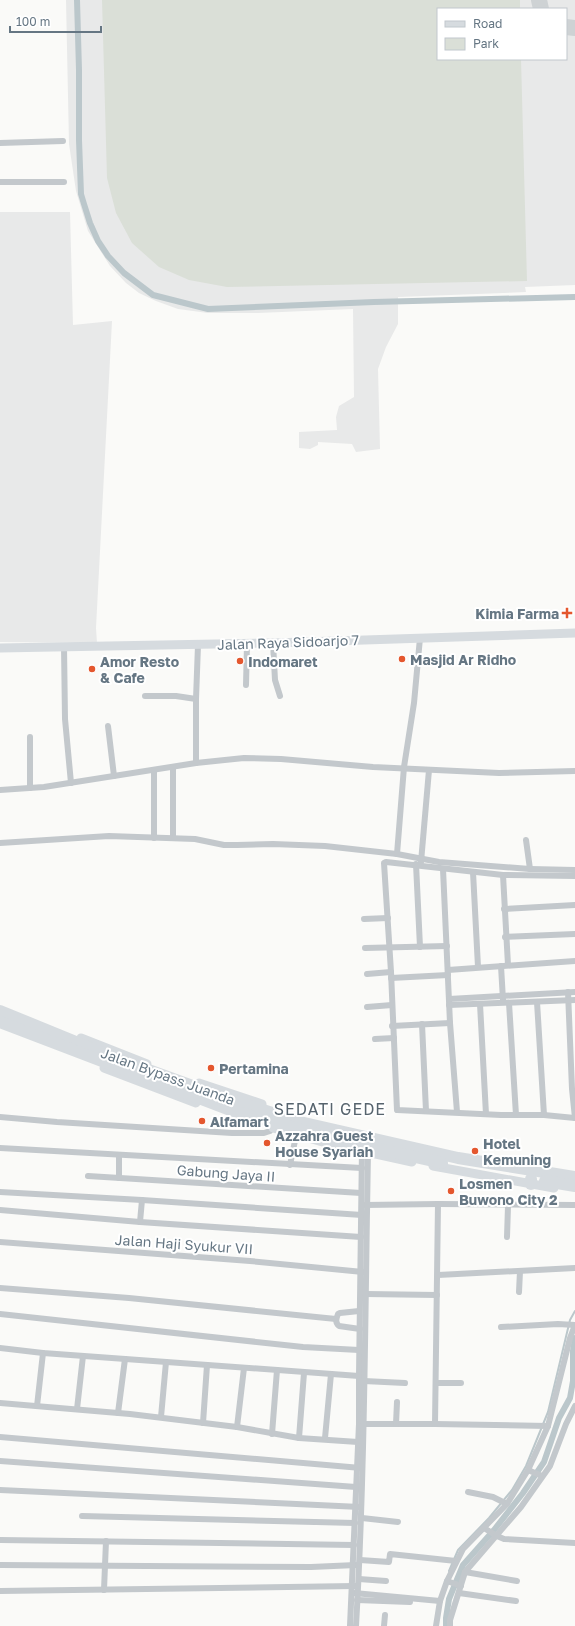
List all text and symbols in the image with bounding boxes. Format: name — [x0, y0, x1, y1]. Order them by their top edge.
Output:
scale bar — [10, 8, 101, 34]
legend — [437, 8, 567, 60]
text: 100 m — [16, 14, 50, 29]
text: Road — [473, 16, 502, 31]
text: Park — [473, 36, 499, 51]
place label: Kimia Farma — [475, 605, 559, 622]
marker: Kimia Farma — [562, 608, 572, 618]
street label: Jalan Raya Sidoarjo 7 — [217, 631, 359, 653]
place label: Masjid Ar Ridho — [410, 651, 516, 668]
place label: Amor Resto & Cafe — [100, 653, 179, 686]
place label: Indomaret — [248, 653, 318, 670]
marker: Masjid Ar Ridho — [397, 654, 407, 664]
marker: Indomaret — [235, 656, 245, 666]
marker: Amor Resto & Cafe — [87, 664, 97, 674]
street label: Jalan Bypass Juanda — [99, 1044, 237, 1108]
place label: Pertamina — [219, 1060, 289, 1077]
marker: Pertamina — [206, 1063, 216, 1073]
district label: SEDATI GEDE — [274, 1099, 386, 1119]
place label: Alfamart — [210, 1113, 269, 1130]
marker: Alfamart — [197, 1116, 207, 1126]
place label: Azzahra Guest House Syariah — [275, 1127, 374, 1160]
place label: Hotel Kemuning — [483, 1135, 551, 1168]
marker: Azzahra Guest House Syariah — [262, 1138, 272, 1148]
marker: Hotel Kemuning — [470, 1146, 480, 1156]
street label: Gabung Jaya II — [176, 1161, 276, 1185]
place label: Losmen Buwono City 2 — [459, 1175, 558, 1208]
marker: Losmen Buwono City 2 — [446, 1186, 456, 1196]
street label: Jalan Haji Syukur VII — [114, 1231, 254, 1257]

